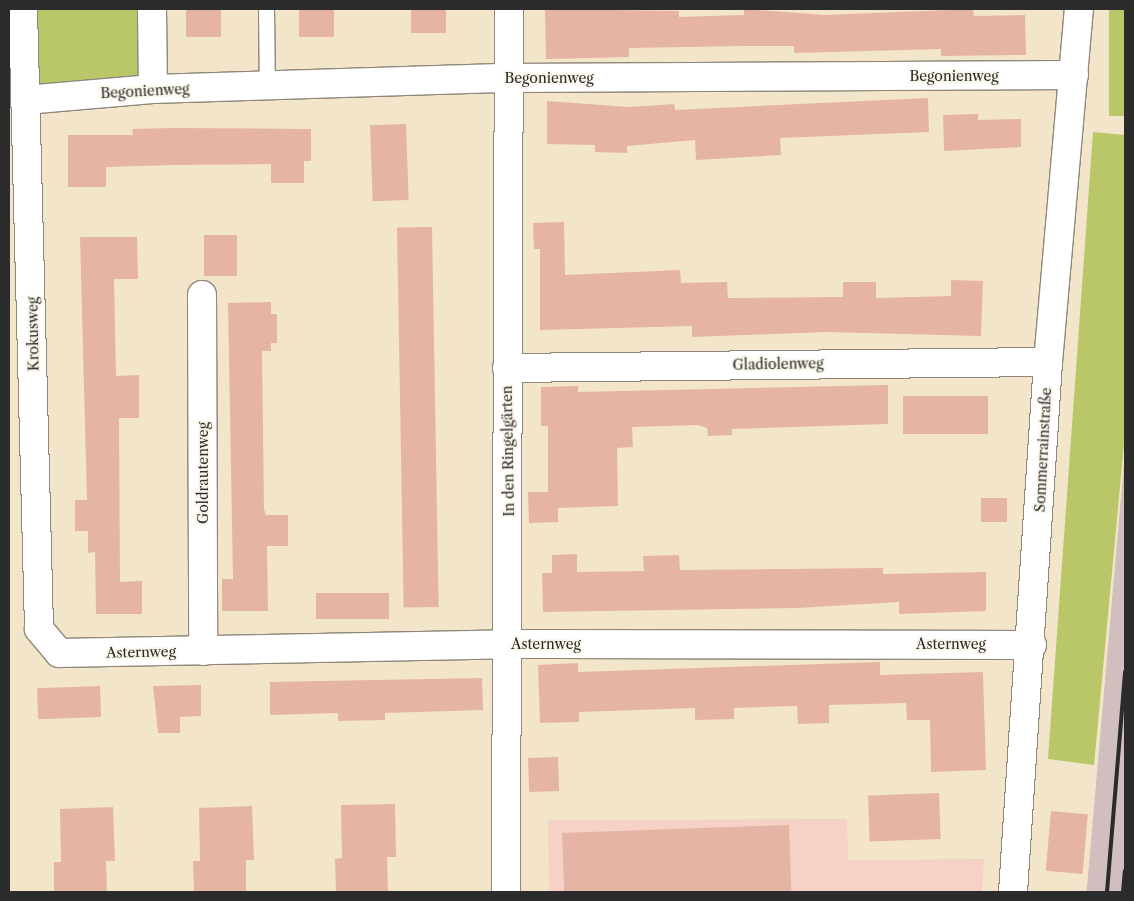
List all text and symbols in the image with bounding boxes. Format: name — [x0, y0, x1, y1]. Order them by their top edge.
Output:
street label: Begonienweg — [909, 68, 999, 84]
street label: Begonienweg — [504, 70, 594, 86]
street label: Begonienweg — [100, 80, 190, 102]
street label: Krokusweg — [24, 297, 42, 371]
street label: Gladiolenweg — [732, 355, 824, 373]
street label: In den Ringelgärten — [498, 385, 518, 517]
street label: Sommerrainstraße — [1031, 387, 1055, 513]
street label: Goldrautenweg — [195, 422, 211, 524]
street label: Asternweg — [511, 636, 581, 652]
street label: Asternweg — [916, 636, 986, 652]
street label: Asternweg — [106, 643, 176, 661]

